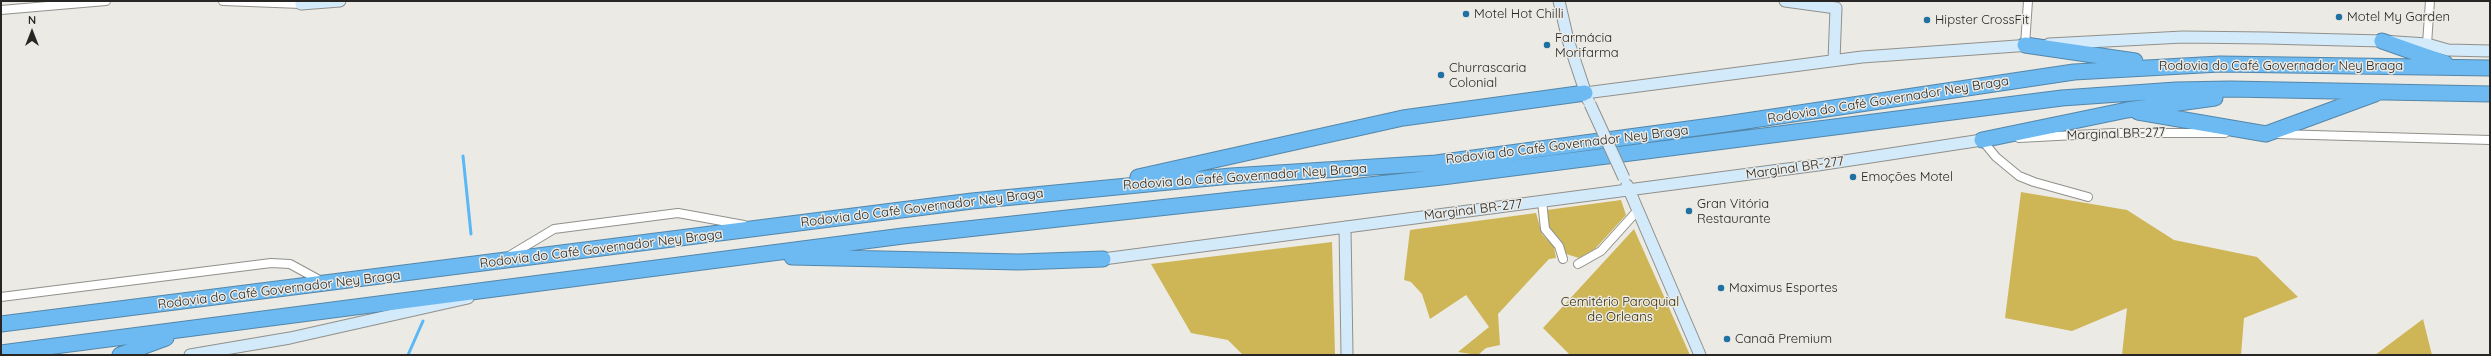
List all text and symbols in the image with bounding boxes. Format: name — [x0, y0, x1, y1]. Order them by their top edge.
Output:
place label: Motel Hot Chilli — [1474, 6, 1563, 22]
marker: Motel Hot Chilli — [1461, 9, 1471, 19]
place label: Motel My Garden — [2347, 9, 2450, 25]
north arrow — [12, 12, 52, 52]
place label: Hipster CrossFit — [1935, 12, 2029, 28]
marker: Motel My Garden — [2334, 12, 2344, 22]
text: N — [28, 13, 36, 27]
marker: Hipster CrossFit — [1922, 15, 1932, 25]
place label: Farmácia Morifarma — [1555, 30, 1619, 61]
marker: Farmácia Morifarma — [1542, 40, 1552, 50]
street label: Rodovia do Café Governador Ney Braga — [2159, 58, 2403, 74]
place label: Churrascaria Colonial — [1449, 60, 1526, 91]
marker: Churrascaria Colonial — [1436, 70, 1446, 80]
street label: Rodovia do Café Governador Ney Braga — [1766, 73, 2010, 127]
street label: Rodovia do Café Governador Ney Braga — [1445, 122, 1689, 168]
street label: Marginal BR-277 — [2066, 124, 2166, 144]
street label: Marginal BR-277 — [1745, 153, 1845, 183]
street label: Rodovia do Café Governador Ney Braga — [1123, 161, 1367, 193]
place label: Emoções Motel — [1861, 169, 1953, 185]
marker: Emoções Motel — [1848, 172, 1858, 182]
street label: Rodovia do Café Governador Ney Braga — [800, 185, 1044, 231]
street label: Marginal BR-277 — [1423, 196, 1523, 224]
place label: Gran Vitória Restaurante — [1697, 196, 1771, 227]
marker: Gran Vitória Restaurante — [1684, 206, 1694, 216]
street label: Rodovia do Café Governador Ney Braga — [479, 226, 723, 272]
street label: Rodovia do Café Governador Ney Braga — [157, 267, 401, 313]
place label: Maximus Esportes — [1729, 280, 1838, 296]
marker: Maximus Esportes — [1716, 283, 1726, 293]
park label: Cemitério Paroquial de Orleans — [1561, 294, 1679, 325]
place label: Canaã Premium — [1735, 331, 1832, 347]
marker: Canaã Premium — [1722, 334, 1732, 344]

